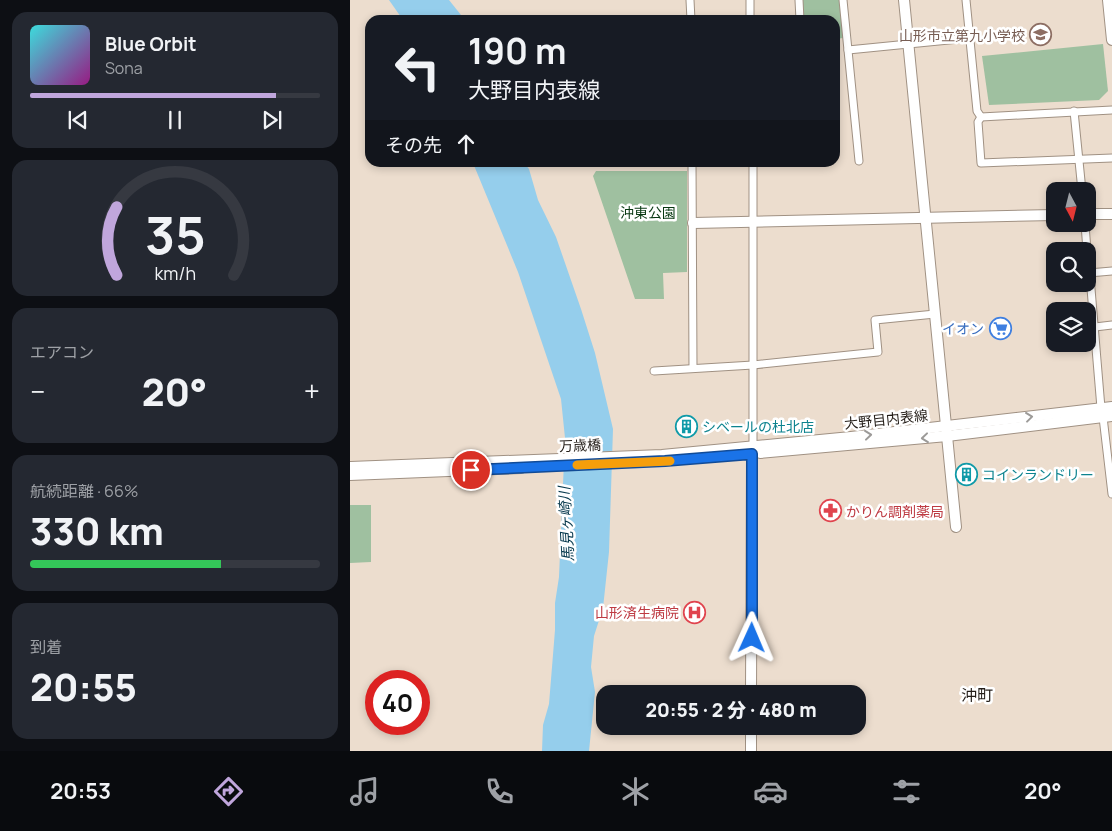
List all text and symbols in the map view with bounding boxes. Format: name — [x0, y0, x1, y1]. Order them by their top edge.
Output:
school or university icon: 山形市立第九小学校 — [1029, 23, 1053, 47]
place label: 山形市立第九小学校 — [899, 26, 1025, 45]
text: 190 m — [468, 27, 567, 75]
text: Blue Orbit — [105, 31, 197, 57]
icon: left — [385, 35, 450, 100]
text: Sona — [105, 57, 143, 79]
text: 大野目内表線 — [468, 75, 600, 105]
icon: previous — [64, 106, 92, 134]
icon: pause — [161, 106, 189, 134]
icon: next — [258, 106, 286, 134]
icon: ahead — [452, 130, 480, 158]
text: その先 — [385, 132, 442, 158]
north arrow — [1046, 182, 1096, 232]
map controls — [1046, 182, 1096, 352]
text: 35 — [145, 199, 205, 270]
park label: 沖東公園 — [620, 203, 676, 222]
button: search — [1046, 242, 1096, 292]
text: km/h — [154, 261, 196, 285]
button: layers — [1046, 302, 1096, 352]
supermarket icon: イオン — [988, 316, 1012, 340]
place label: イオン — [942, 319, 984, 338]
text: エアコン — [30, 341, 94, 363]
text: 20° — [142, 365, 207, 417]
text: − — [30, 372, 45, 410]
text: + — [304, 372, 320, 410]
street label: 大野目内表線 — [843, 405, 929, 433]
one-way arrow — [1025, 412, 1033, 423]
building icon: シベールの杜北店 — [674, 414, 698, 438]
place label: シベールの杜北店 — [702, 417, 814, 436]
one-way arrow — [864, 430, 872, 441]
one-way arrow — [920, 433, 928, 444]
street label: 万歳橋 — [559, 435, 601, 455]
pin — [450, 449, 492, 491]
icon: arrive — [457, 456, 485, 484]
building icon: コインランドリー — [954, 462, 978, 486]
place label: コインランドリー — [982, 465, 1094, 484]
text: 航続距離 · 66% — [30, 480, 138, 502]
water label: 馬見ヶ崎川 — [553, 484, 578, 562]
pharmacy icon: かりん調剤薬局 — [818, 499, 842, 523]
place label: かりん調剤薬局 — [846, 502, 944, 521]
text: 330 km — [30, 504, 164, 556]
hospital icon: 山形済生病院 — [683, 600, 707, 624]
place label: 山形済生病院 — [595, 603, 679, 622]
position arrow — [725, 611, 777, 663]
text: 到着 — [30, 636, 62, 658]
text: 20:55 — [30, 660, 137, 712]
speed limit sign: 40 — [365, 670, 430, 735]
district label: 沖町 — [961, 684, 993, 706]
text: 20:55 · 2 分 · 480 m — [645, 697, 817, 723]
icon: directions — [211, 774, 246, 809]
icon: music — [347, 774, 382, 809]
icon: phone — [482, 774, 517, 809]
icon: climate — [618, 774, 653, 809]
icon: car — [753, 774, 788, 809]
icon: filters — [889, 774, 924, 809]
text: 20:53 — [50, 776, 111, 806]
text: 20° — [1024, 776, 1062, 806]

